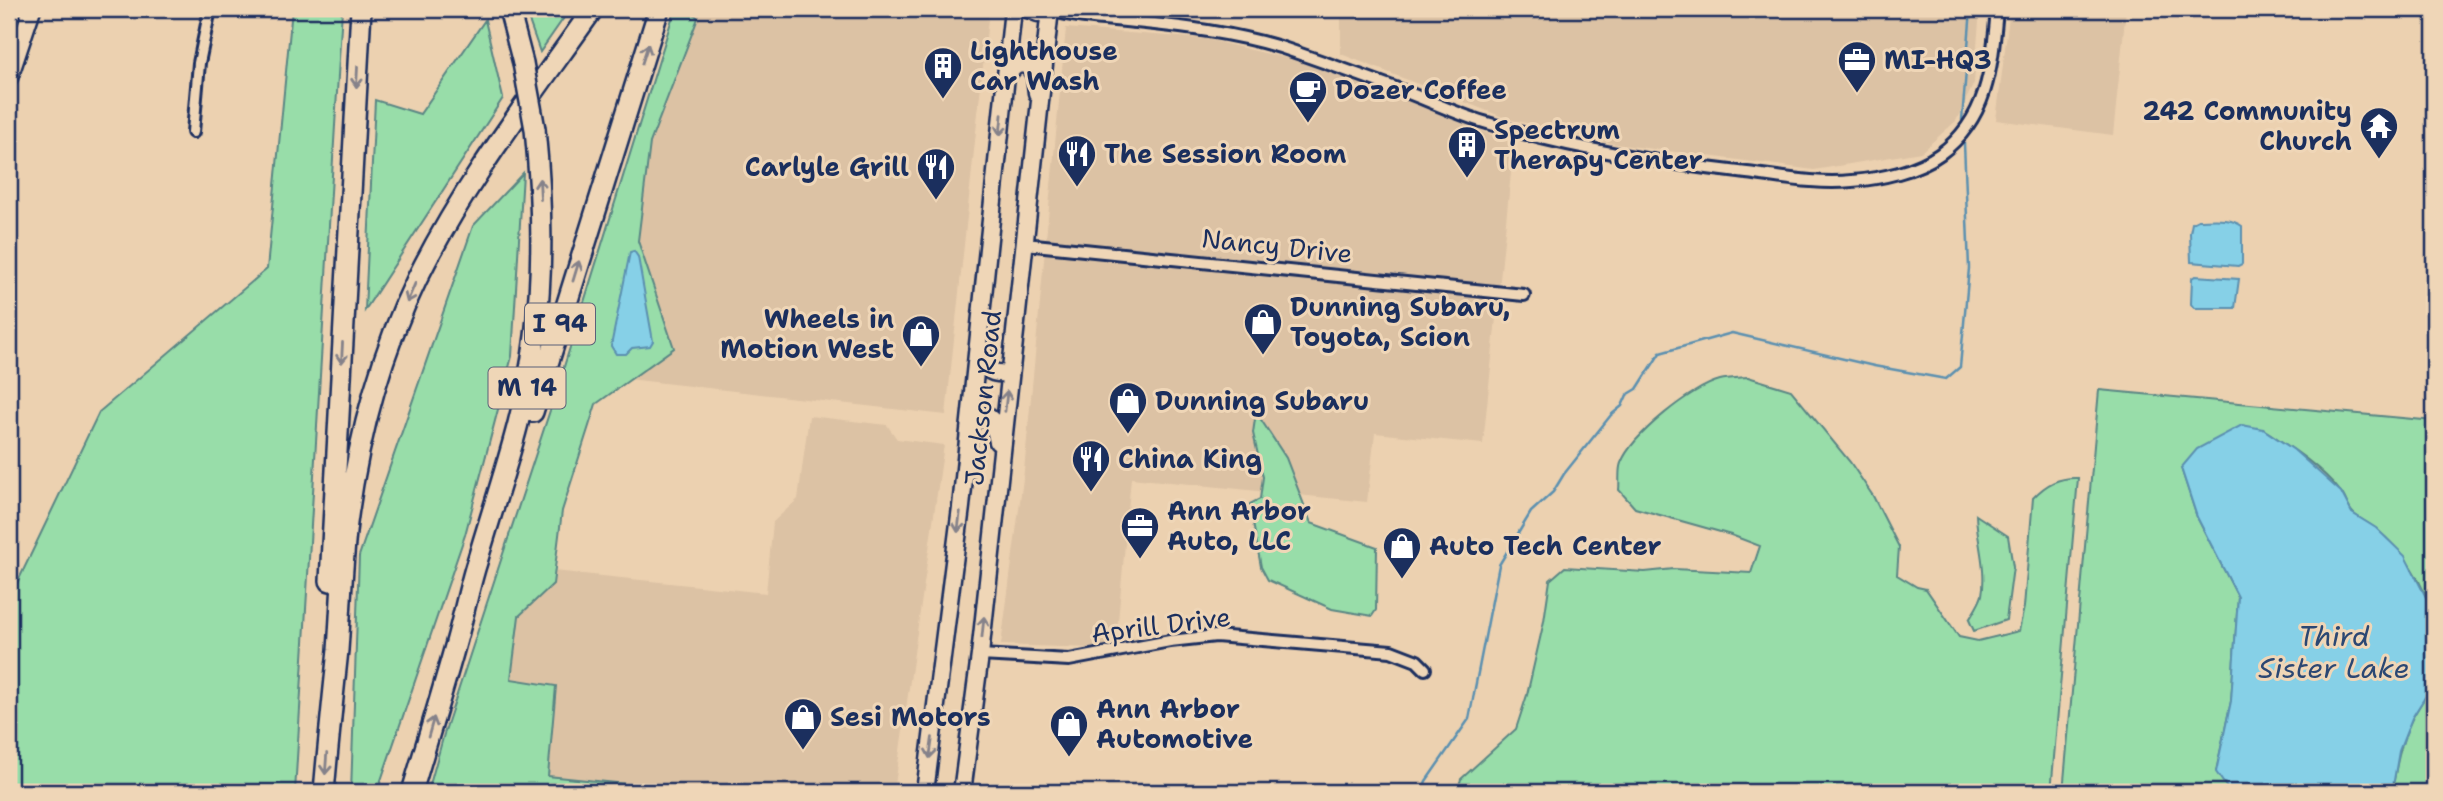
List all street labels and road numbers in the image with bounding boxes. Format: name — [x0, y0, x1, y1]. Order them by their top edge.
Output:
street label: Nancy Drive — [1200, 220, 1354, 271]
road number: I 94 — [525, 304, 595, 344]
street label: Jackson Road — [956, 308, 1009, 488]
road number: M 14 — [489, 368, 566, 408]
street label: Aprill Drive — [1089, 599, 1233, 650]

